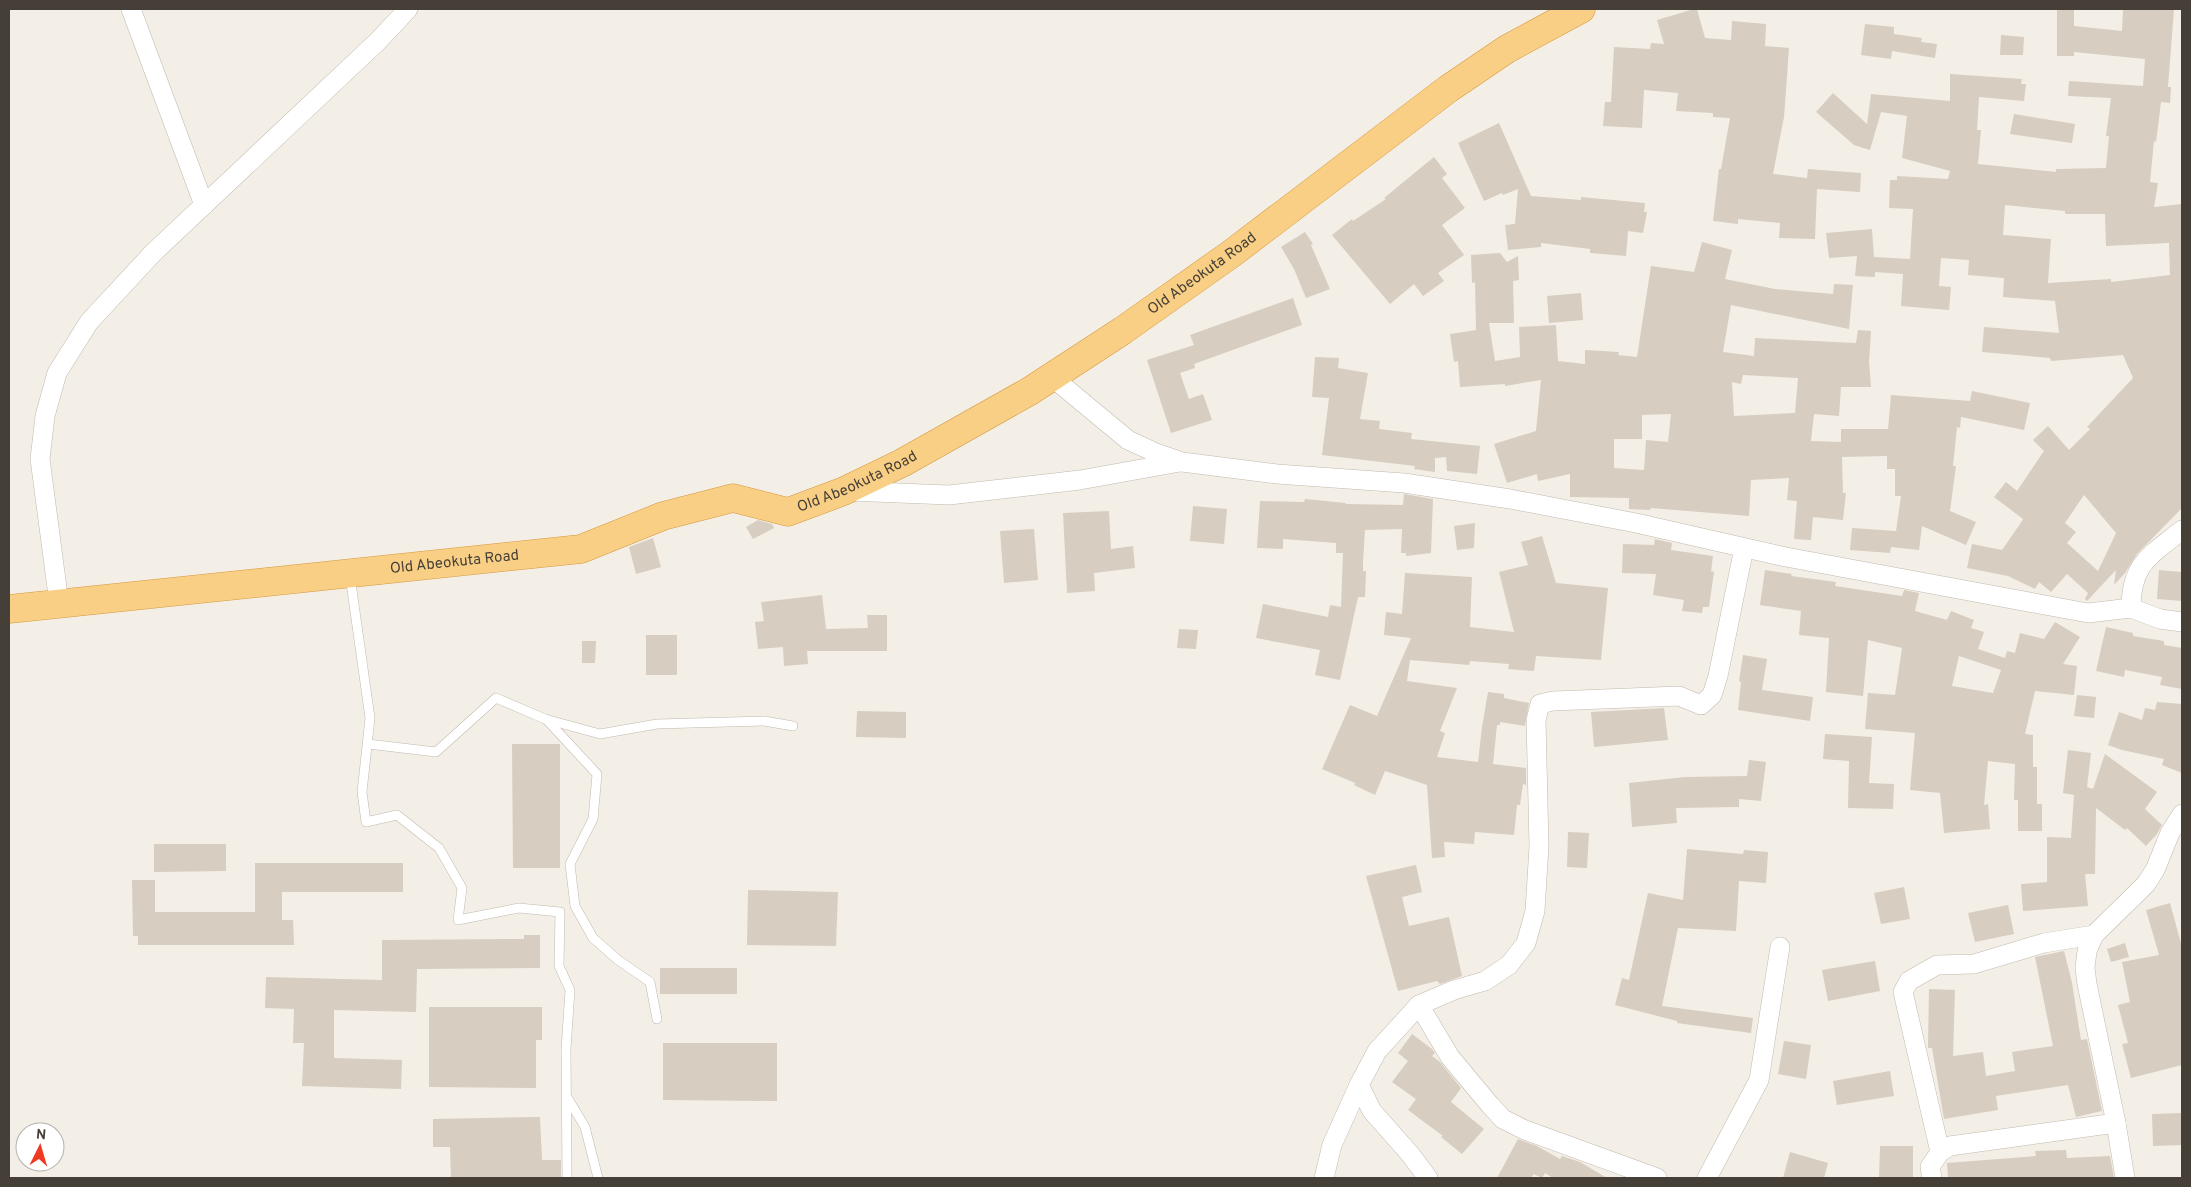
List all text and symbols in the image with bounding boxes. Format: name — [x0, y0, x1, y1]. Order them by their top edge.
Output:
street label: Old Abeokuta Road — [1144, 228, 1261, 319]
street label: Old Abeokuta Road — [795, 447, 921, 517]
street label: Old Abeokuta Road — [389, 546, 520, 578]
north arrow — [15, 1122, 65, 1172]
text: N — [35, 1127, 47, 1144]

